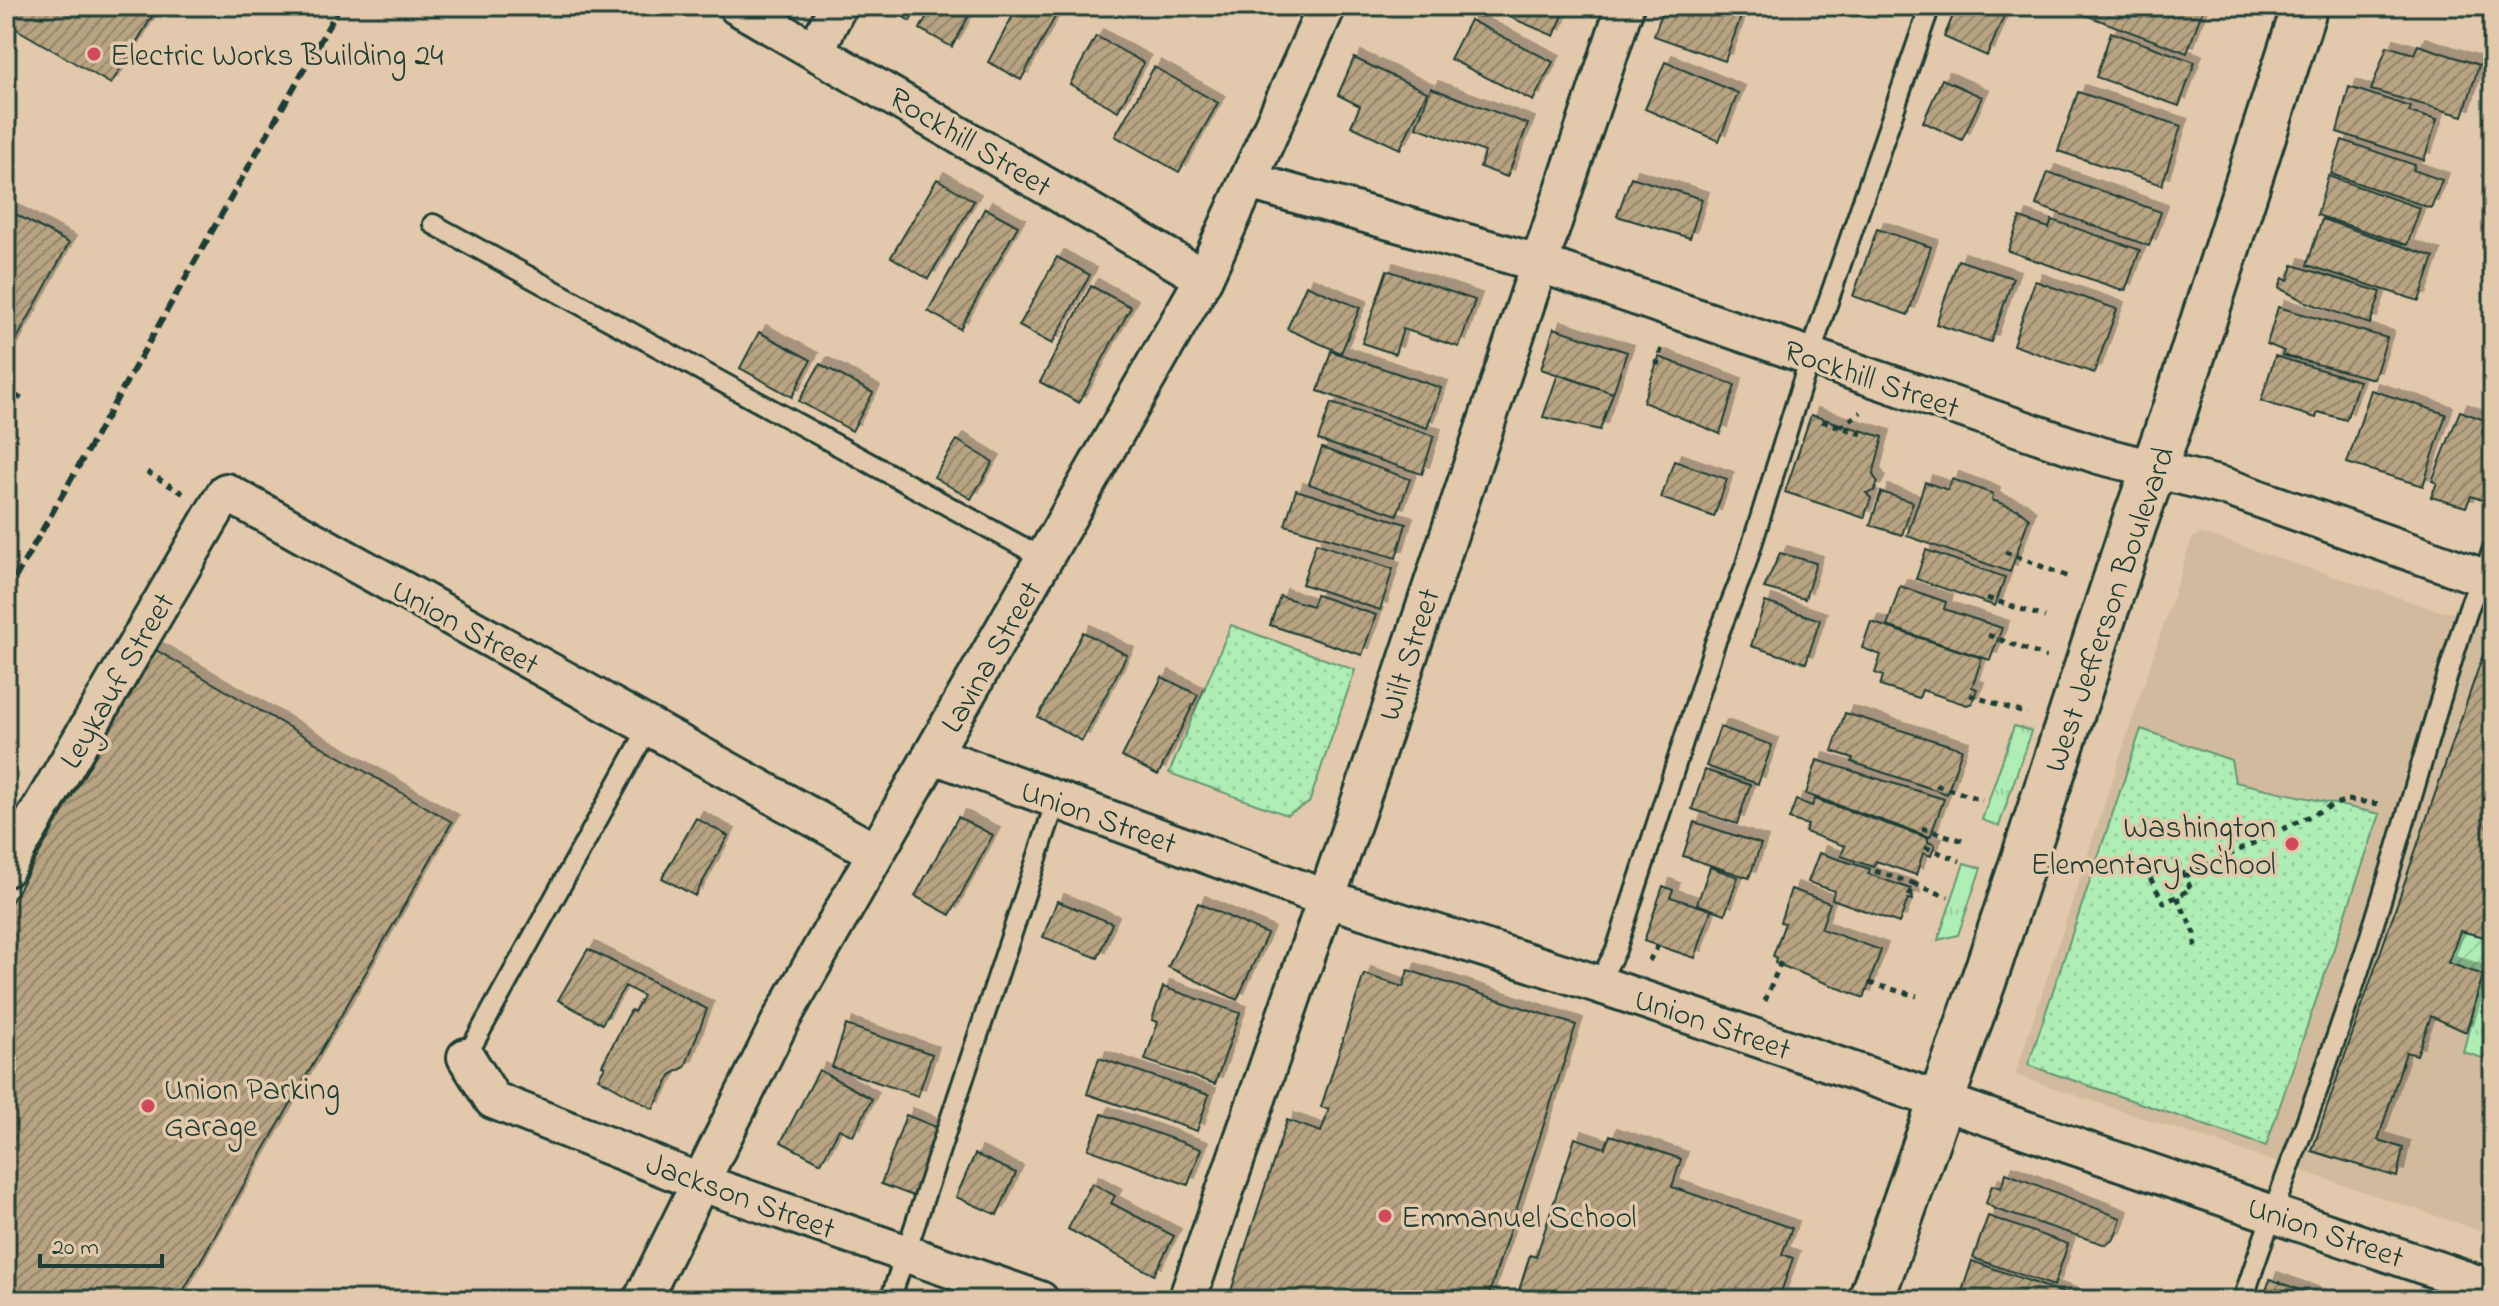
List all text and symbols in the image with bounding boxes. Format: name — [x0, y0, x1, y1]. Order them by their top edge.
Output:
place label: Electric Works Building 24 — [110, 34, 444, 81]
marker: Electric Works Building 24 — [85, 45, 103, 63]
street label: Rockhill Street — [879, 77, 1060, 211]
street label: Rockhill Street — [1777, 329, 1965, 433]
street label: West Jefferson Boulevard — [2033, 441, 2189, 779]
street label: Union Street — [382, 569, 547, 689]
street label: Lavina Street — [930, 573, 1056, 743]
street label: Wilt Street — [1368, 582, 1455, 727]
street label: Leykauf Street — [49, 585, 189, 779]
street label: Union Street — [1013, 769, 1183, 869]
place label: Washington Elementary School — [2031, 806, 2276, 890]
marker: Washington Elementary School — [2283, 835, 2301, 853]
street label: Union Street — [1627, 978, 1797, 1075]
place label: Union Parking Garage — [164, 1068, 340, 1152]
marker: Union Parking Garage — [139, 1097, 157, 1115]
street label: Jackson Street — [639, 1142, 841, 1254]
street label: Union Street — [2240, 1186, 2410, 1283]
place label: Emmanuel School — [1401, 1196, 1637, 1243]
marker: Emmanuel School — [1376, 1207, 1394, 1225]
scale bar — [40, 1218, 162, 1268]
text: 20 m — [52, 1231, 99, 1266]

